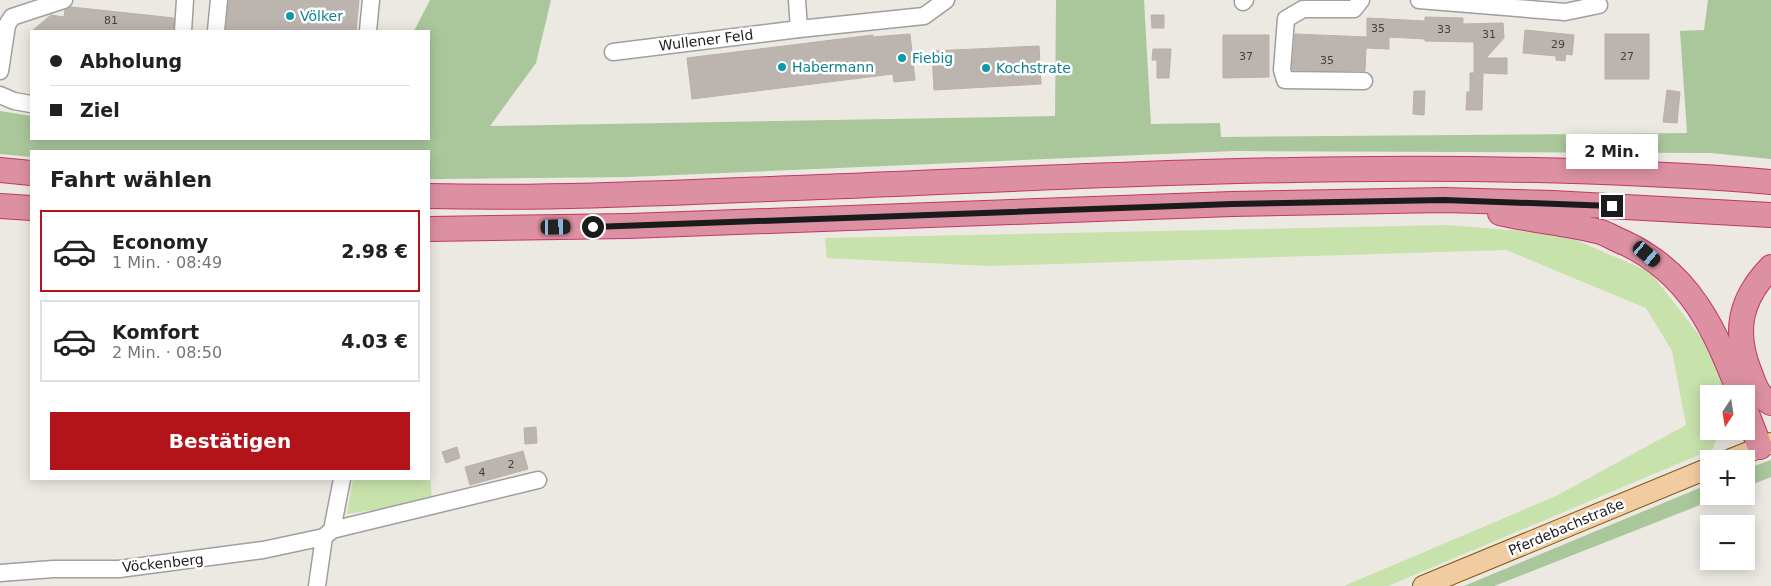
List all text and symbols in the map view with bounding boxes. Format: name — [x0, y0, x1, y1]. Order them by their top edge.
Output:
place label: Völker — [300, 8, 343, 24]
marker: Völker — [284, 10, 296, 22]
house number: 81 — [104, 14, 118, 27]
house number: 35 — [1371, 22, 1385, 35]
house number: 33 — [1437, 23, 1451, 36]
street label: Wullener Feld — [658, 26, 754, 54]
house number: 31 — [1482, 28, 1496, 41]
house number: 29 — [1551, 38, 1565, 51]
text: Abholung — [80, 50, 182, 72]
place label: Fiebig — [912, 50, 953, 66]
house number: 37 — [1239, 50, 1253, 63]
house number: 27 — [1620, 50, 1634, 63]
marker: Fiebig — [896, 52, 908, 64]
house number: 35 — [1320, 54, 1334, 67]
place label: Habermann — [792, 59, 874, 75]
place label: Kochstrate — [996, 60, 1071, 76]
marker: Habermann — [776, 61, 788, 73]
marker: Kochstrate — [980, 62, 992, 74]
text: Ziel — [80, 99, 120, 121]
callout: 2 Min. — [1566, 134, 1658, 168]
text: 2 Min. — [1584, 142, 1640, 161]
text: Fahrt wählen — [50, 167, 212, 192]
route end — [1601, 195, 1623, 217]
route start — [582, 216, 604, 238]
car — [540, 219, 571, 235]
icon: car — [52, 229, 97, 274]
text: Economy — [112, 231, 208, 253]
car — [1630, 239, 1663, 269]
text: 2.98 € — [341, 240, 408, 262]
text: 1 Min. · 08:49 — [112, 253, 222, 272]
icon: car — [52, 319, 97, 364]
text: Komfort — [112, 321, 199, 343]
text: 4.03 € — [341, 330, 408, 352]
text: 2 Min. · 08:50 — [112, 343, 222, 362]
north arrow — [1700, 385, 1755, 440]
map controls — [1700, 385, 1755, 570]
button: Bestätigen — [50, 412, 410, 470]
button: + — [1700, 450, 1755, 505]
house number: 2 — [508, 458, 515, 471]
house number: 4 — [479, 466, 486, 479]
street label: Pferdebachstraße — [1506, 495, 1626, 559]
button: − — [1700, 515, 1755, 570]
street label: Vöckenberg — [122, 551, 204, 575]

